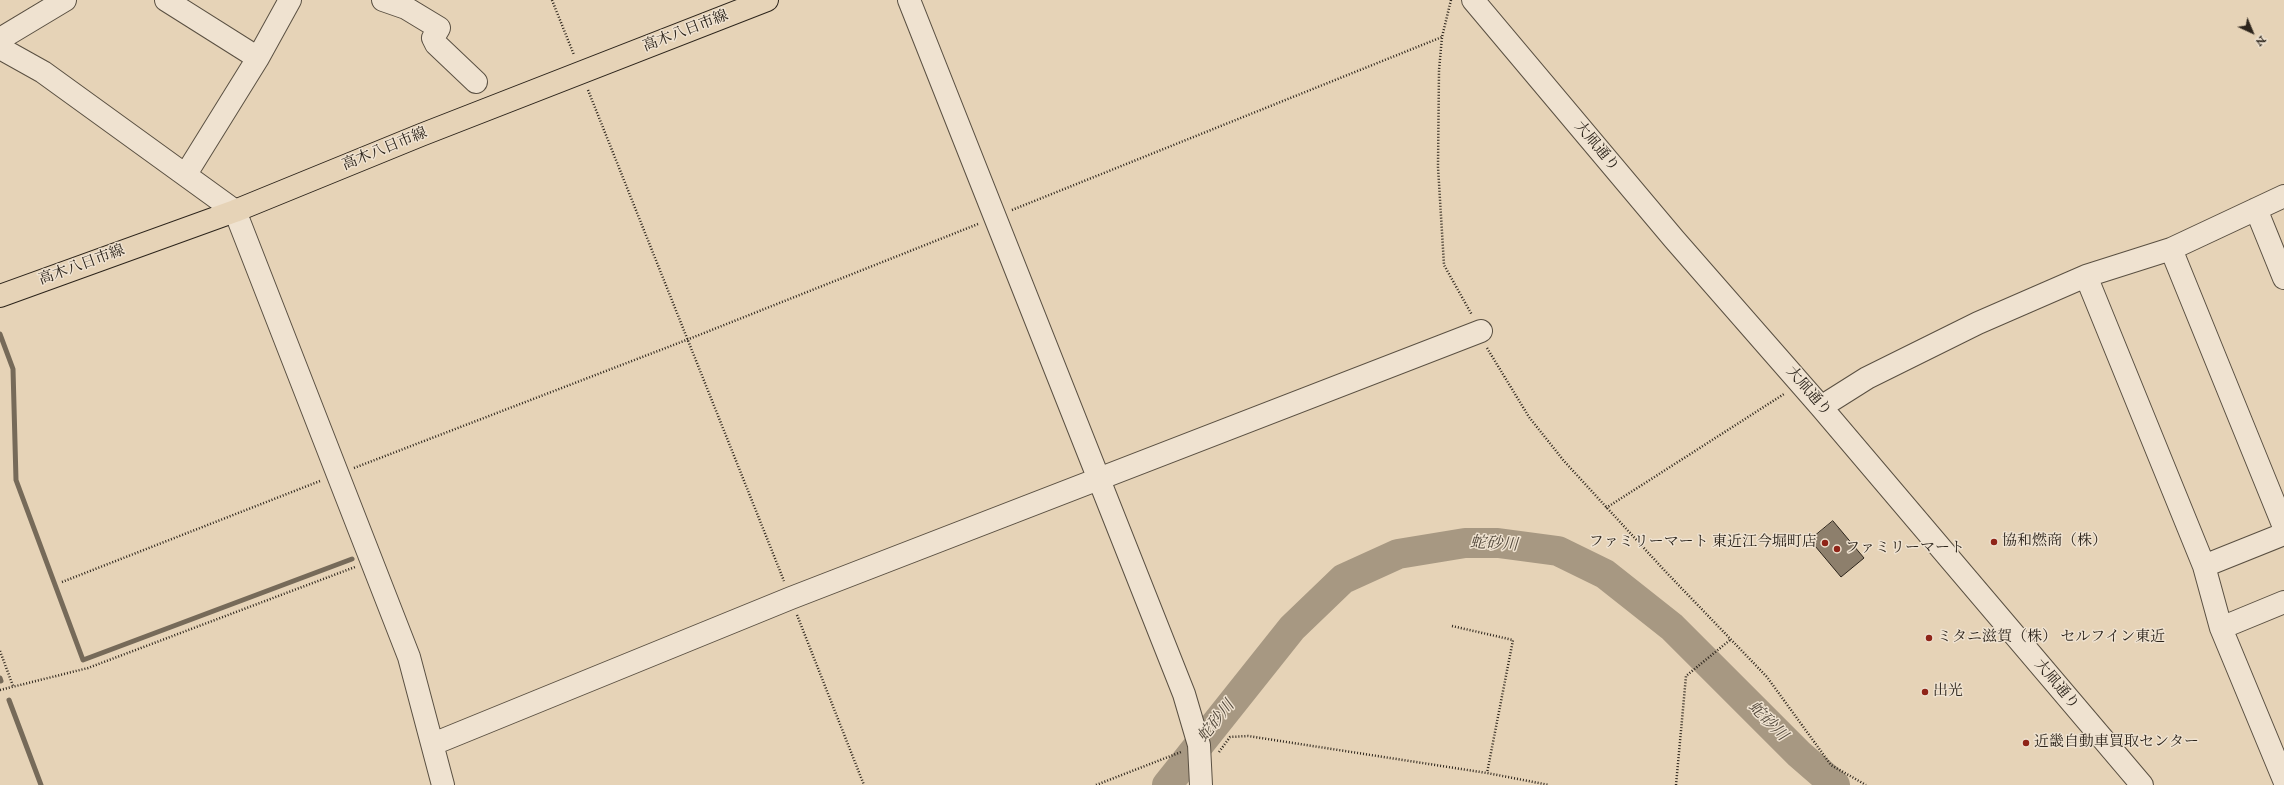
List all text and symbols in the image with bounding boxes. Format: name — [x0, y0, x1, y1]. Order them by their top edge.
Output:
street label: 高木八日市線 — [641, 7, 731, 57]
north arrow — [2232, 12, 2272, 52]
text: N — [2252, 32, 2269, 49]
street label: 大凧通り — [1570, 118, 1622, 176]
street label: 高木八日市線 — [340, 125, 430, 175]
street label: 高木八日市線 — [37, 242, 127, 290]
street label: 大凧通り — [1782, 363, 1834, 421]
place label: 協和燃商（株） — [2002, 533, 2107, 551]
water label: 蛇砂川 — [1470, 534, 1518, 556]
place label: ファミリーマート 東近江今堀町店 — [1589, 534, 1817, 552]
marker: 協和燃商（株） — [1989, 537, 1999, 547]
marker: ファミリーマート 東近江今堀町店 — [1820, 538, 1830, 548]
place label: ファミリーマート — [1845, 540, 1965, 558]
marker: ファミリーマート — [1832, 544, 1842, 554]
place label: ミタニ滋賀（株） セルフイン東近 — [1937, 629, 2165, 647]
marker: ミタニ滋賀（株） セルフイン東近 — [1924, 633, 1934, 643]
street label: 大凧通り — [2030, 656, 2082, 714]
place label: 出光 — [1933, 683, 1963, 701]
marker: 出光 — [1920, 687, 1930, 697]
water label: 蛇砂川 — [1194, 697, 1240, 747]
water label: 蛇砂川 — [1743, 698, 1791, 746]
place label: 近畿自動車買取センター — [2034, 734, 2199, 752]
marker: 近畿自動車買取センター — [2021, 738, 2031, 748]

